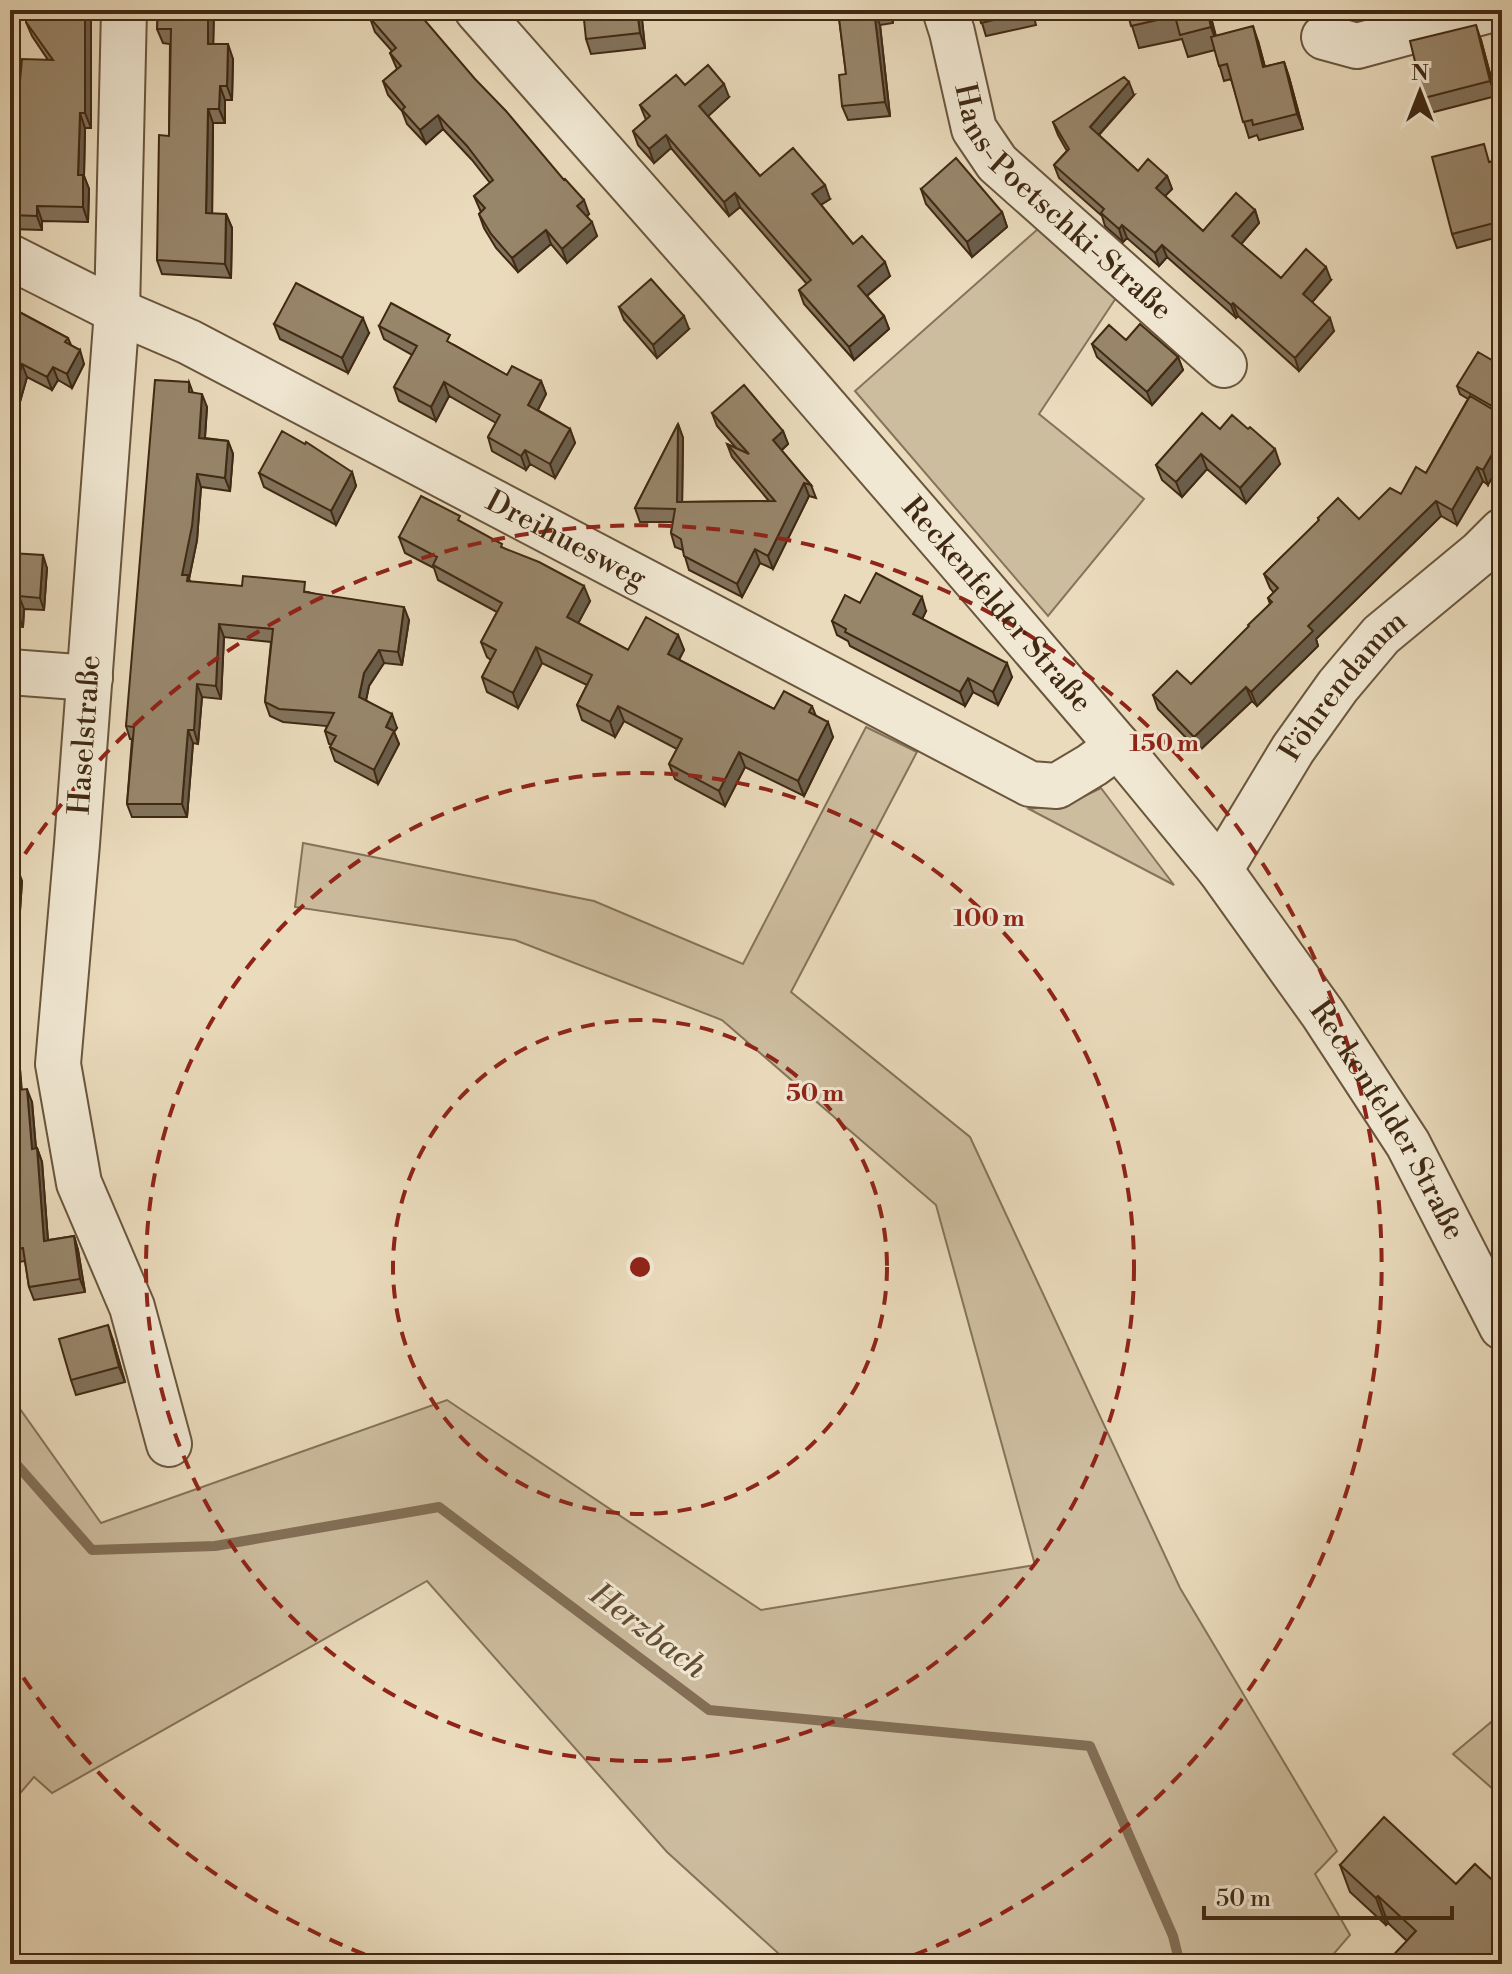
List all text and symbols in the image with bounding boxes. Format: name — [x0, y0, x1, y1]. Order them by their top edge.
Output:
north arrow — [1380, 52, 1460, 132]
text: N — [1411, 60, 1429, 87]
street label: Hans-Poetschki-Straße — [945, 80, 1180, 329]
street label: Dreihuesweg — [479, 482, 653, 598]
street label: Reckenfelder Straße — [893, 489, 1100, 721]
street label: Föhrendamm — [1271, 602, 1415, 768]
street label: Haselstraße — [60, 654, 110, 816]
text: 150 m — [1129, 729, 1199, 759]
text: 100 m — [953, 904, 1025, 934]
street label: Reckenfelder Straße — [1301, 993, 1473, 1247]
text: 50 m — [786, 1079, 844, 1109]
centre of rings — [626, 1253, 654, 1281]
water label: Herzbach — [581, 1574, 714, 1688]
scale bar — [1204, 1870, 1452, 1920]
text: 50 m — [1216, 1884, 1271, 1914]

